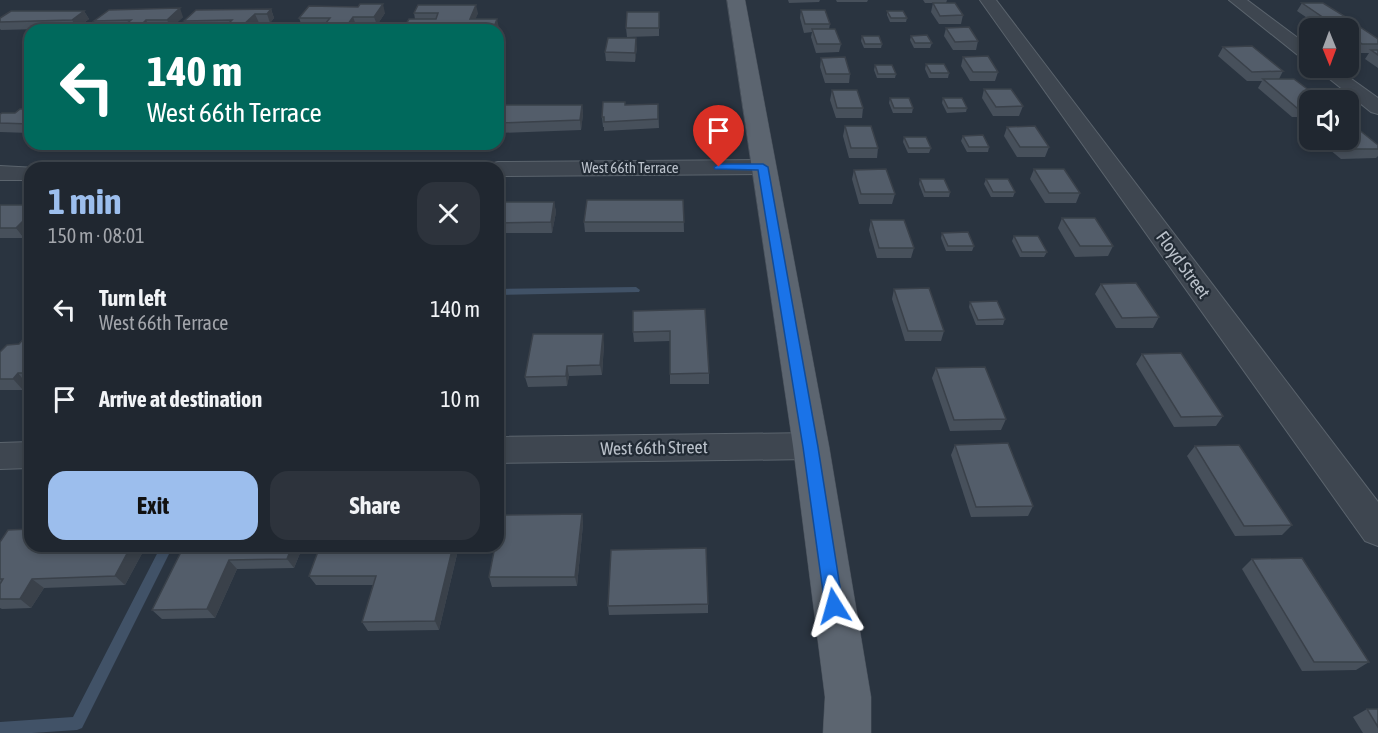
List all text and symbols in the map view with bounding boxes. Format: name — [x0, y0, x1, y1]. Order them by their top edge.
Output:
north arrow — [1299, 18, 1359, 78]
map controls — [1299, 18, 1359, 150]
text: 140 m — [147, 47, 242, 95]
icon: left — [48, 48, 126, 126]
button: sound — [1299, 90, 1359, 150]
text: West 66th Terrace — [147, 97, 322, 128]
pin — [693, 105, 744, 167]
icon: arrive — [702, 114, 735, 147]
street label: West 66th Terrace — [581, 159, 679, 176]
text: 1 min — [48, 180, 122, 222]
button: close — [417, 182, 480, 245]
text: 150 m · 08:01 — [48, 224, 145, 247]
street label: Floyd Street — [1152, 227, 1215, 302]
text: Turn left — [99, 285, 166, 311]
icon: left — [48, 293, 81, 326]
text: 140 m — [430, 296, 480, 322]
text: West 66th Terrace — [99, 311, 228, 334]
icon: arrive — [48, 383, 81, 416]
text: Arrive at destination — [99, 386, 262, 412]
text: 10 m — [440, 386, 480, 412]
street label: West 66th Street — [600, 436, 708, 459]
button: Exit — [48, 471, 258, 540]
button: Share — [270, 471, 480, 540]
position arrow — [802, 574, 866, 638]

